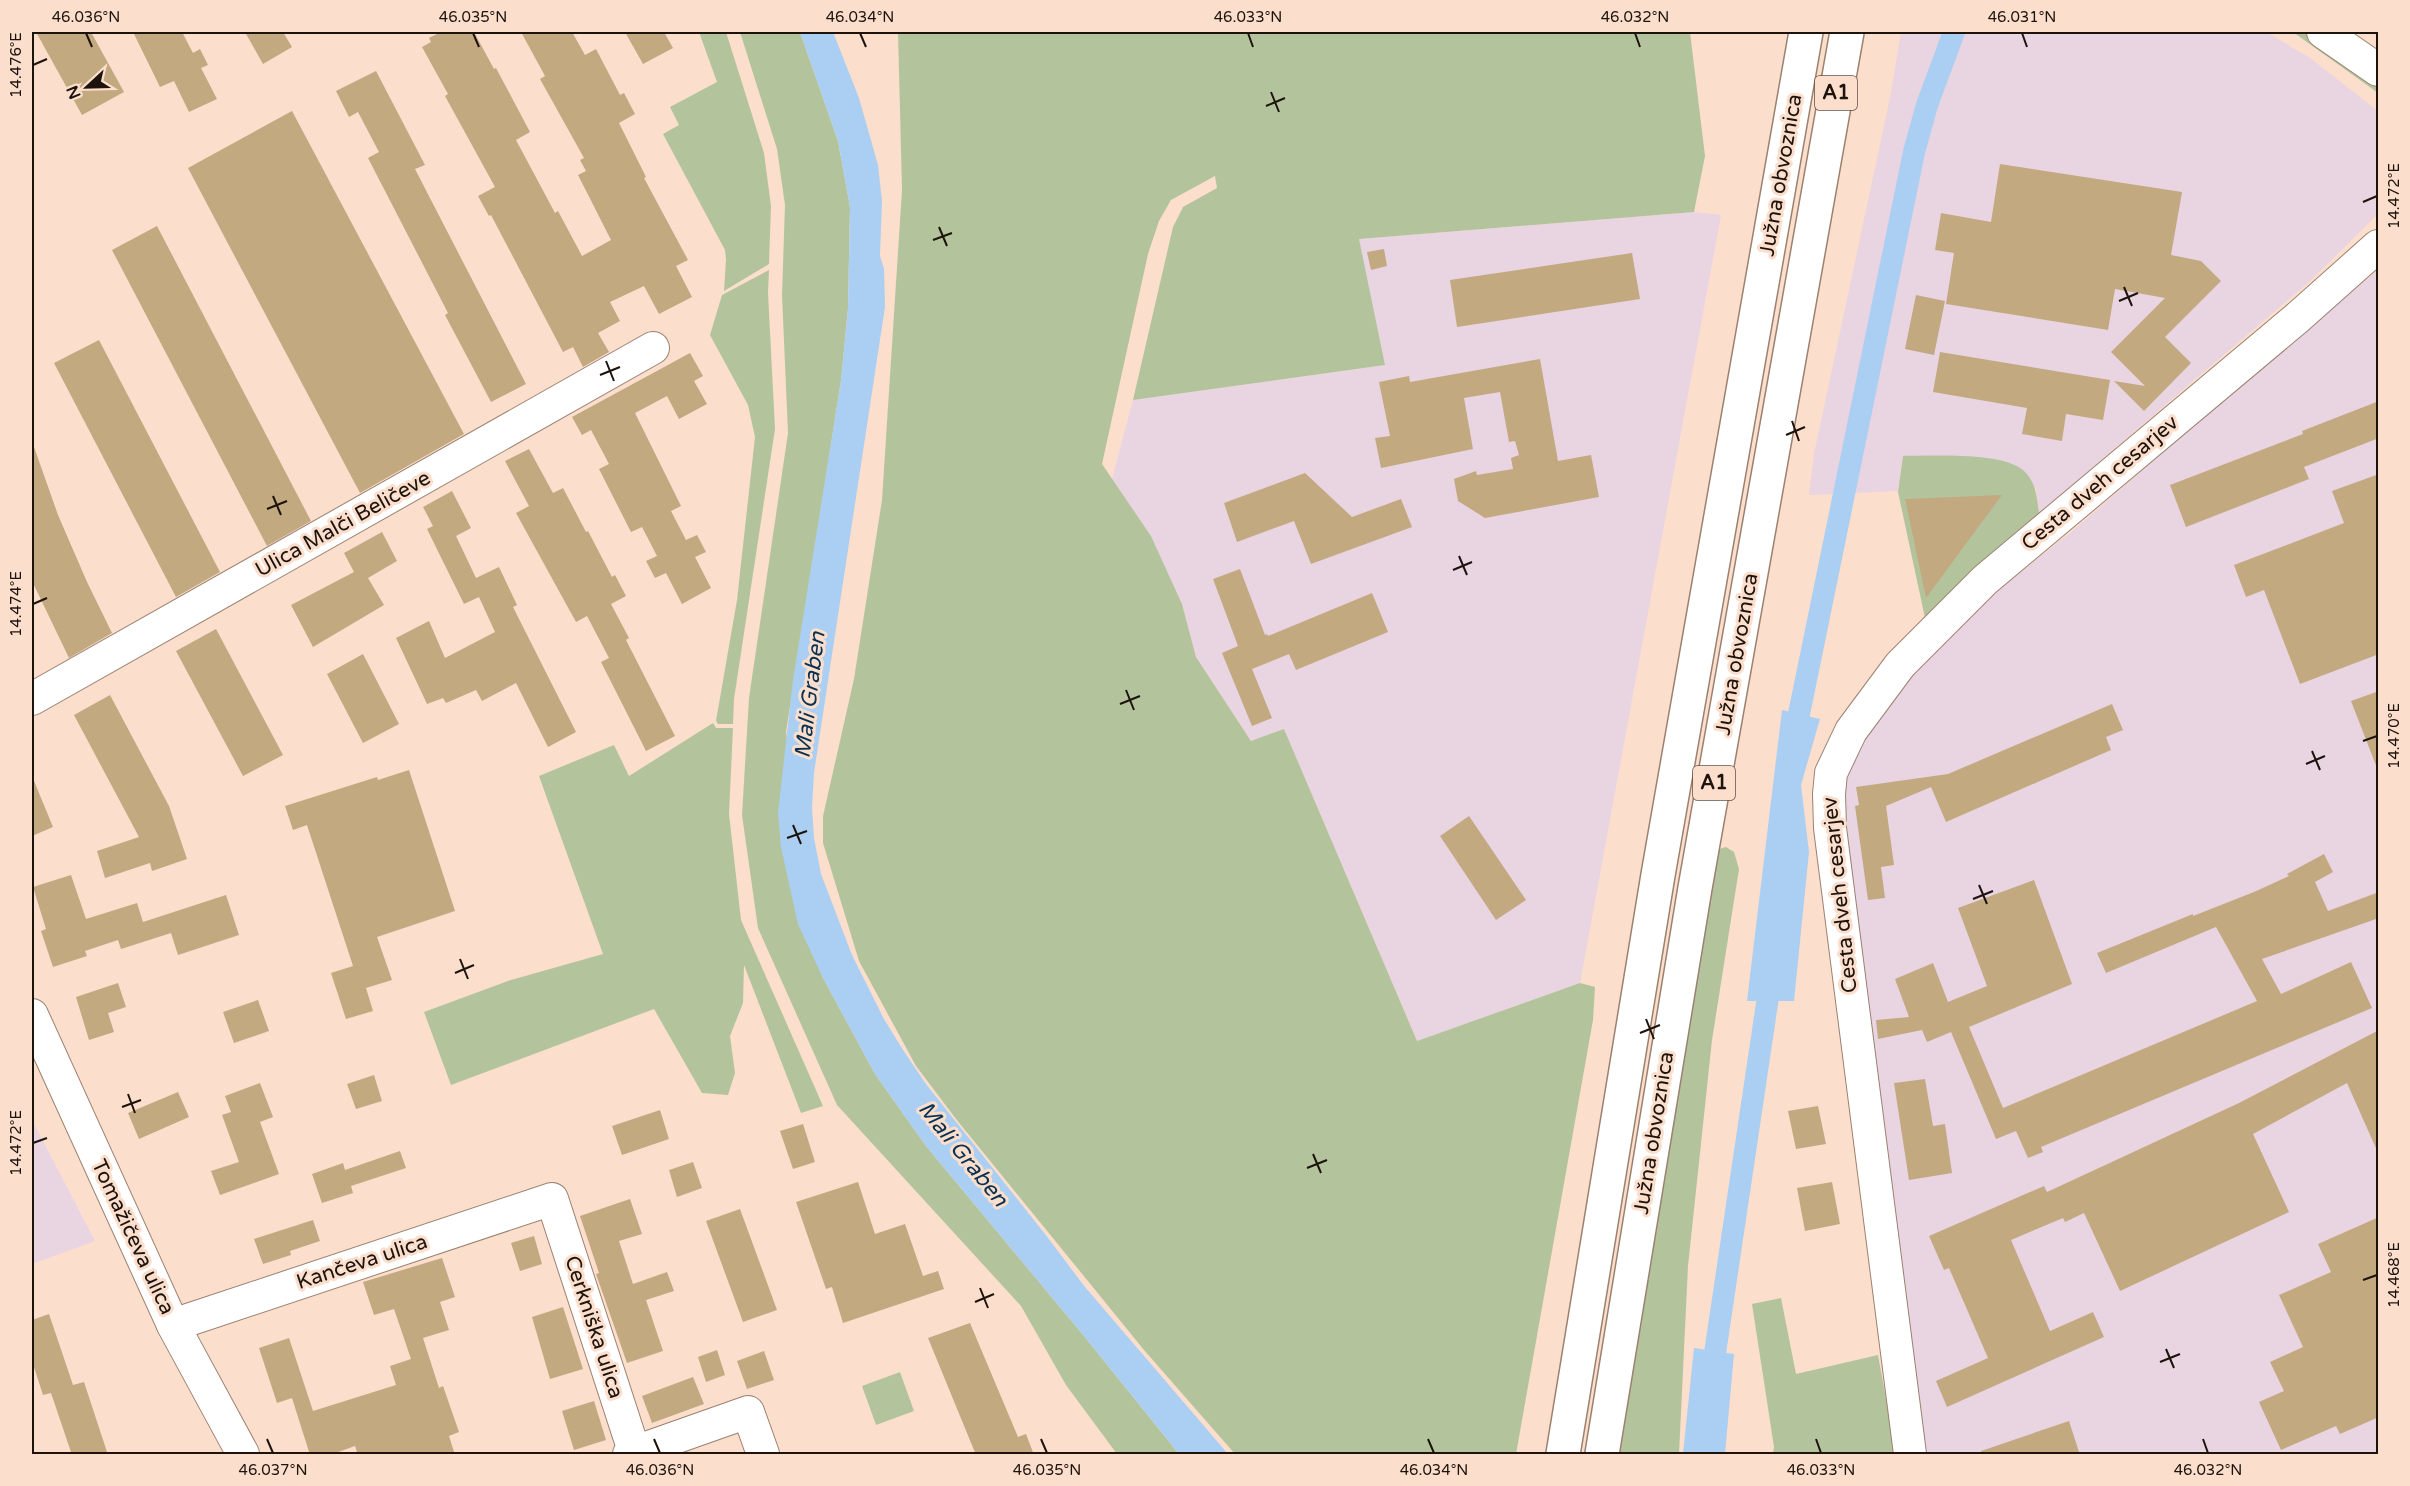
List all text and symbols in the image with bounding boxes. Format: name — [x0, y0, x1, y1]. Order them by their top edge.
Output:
text: 46.036°N — [52, 8, 120, 26]
text: 46.035°N — [439, 8, 507, 26]
text: 46.034°N — [826, 8, 894, 26]
text: 46.033°N — [1214, 8, 1282, 26]
text: 46.032°N — [1601, 8, 1669, 26]
text: 46.031°N — [1988, 8, 2056, 26]
text: 14.476°E — [7, 32, 25, 98]
north arrow — [57, 57, 117, 117]
road number: A1 — [1815, 76, 1857, 110]
text: N — [62, 83, 86, 102]
street label: Južna obvoznica — [1754, 92, 1808, 258]
text: 14.472°E — [2385, 163, 2403, 229]
street label: Cesta dveh cesarjev — [2017, 410, 2183, 556]
street label: Ulica Malči Beličeve — [251, 465, 435, 583]
text: 14.474°E — [7, 571, 25, 637]
street label: Južna obvoznica — [1710, 571, 1764, 737]
water label: Mali Graben — [789, 630, 831, 760]
text: 14.470°E — [2385, 703, 2403, 769]
road number: A1 — [1693, 766, 1735, 800]
street label: Cesta dveh cesarjev — [1817, 796, 1863, 994]
street label: Južna obvoznica — [1629, 1050, 1679, 1216]
water label: Mali Graben — [913, 1096, 1014, 1212]
text: 14.472°E — [7, 1110, 25, 1176]
street label: Tomažičeva ulica — [86, 1155, 180, 1319]
street label: Kančeva ulica — [293, 1229, 431, 1295]
text: 14.468°E — [2385, 1242, 2403, 1308]
street label: Cerkniška ulica — [559, 1253, 629, 1401]
text: 46.037°N — [238, 1461, 308, 1479]
text: 46.036°N — [626, 1461, 694, 1479]
text: 46.035°N — [1013, 1461, 1081, 1479]
text: 46.034°N — [1400, 1461, 1468, 1479]
text: 46.033°N — [1787, 1461, 1855, 1479]
text: 46.032°N — [2174, 1461, 2242, 1479]

